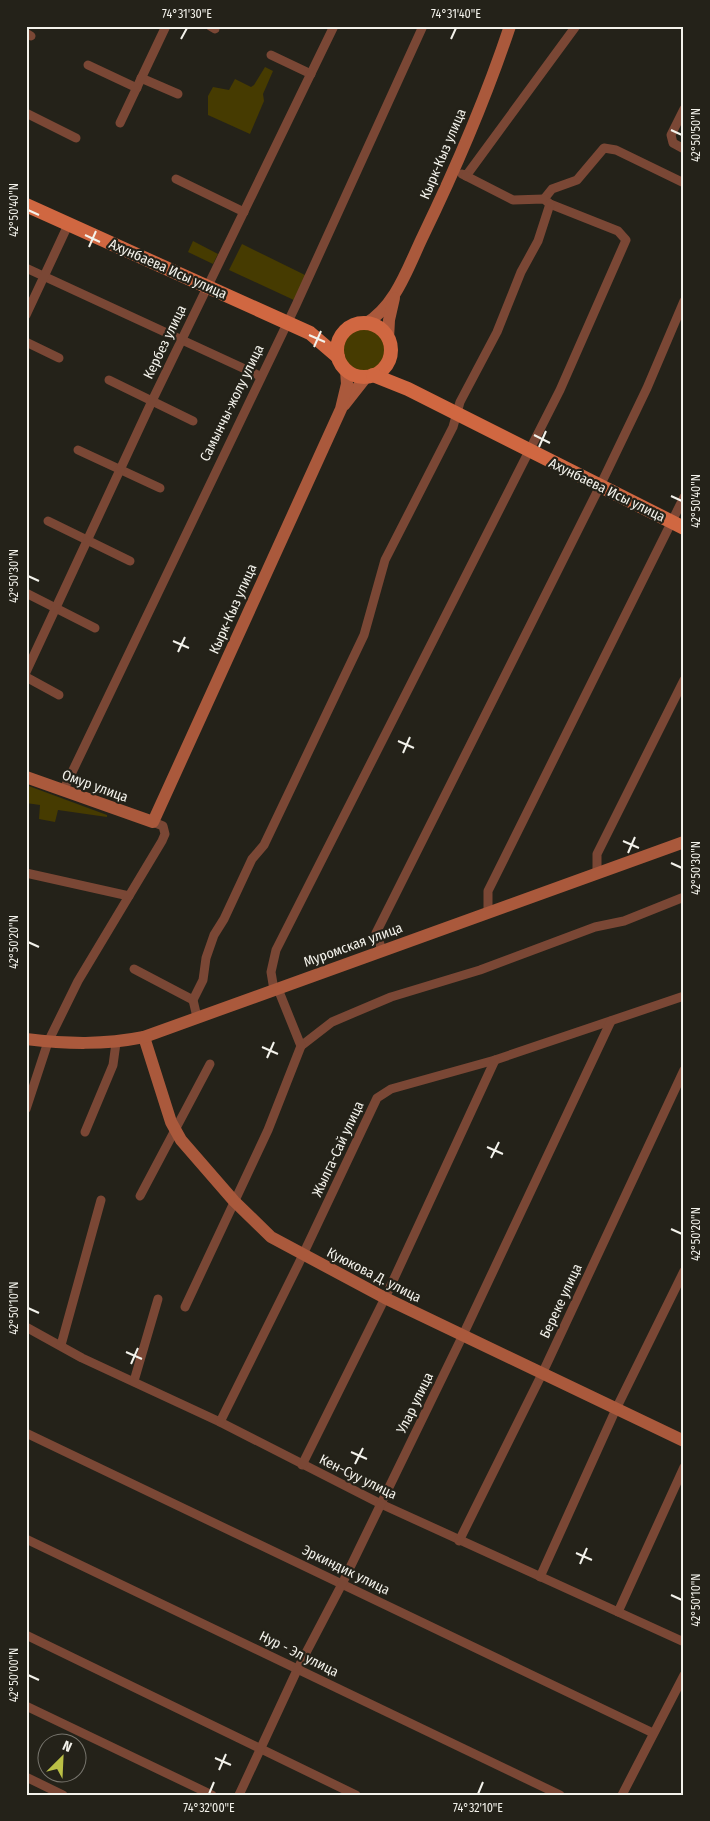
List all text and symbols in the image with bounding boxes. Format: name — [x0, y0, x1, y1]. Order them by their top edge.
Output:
text: 74°31'30"E — [162, 7, 212, 21]
text: 74°31'40"E — [431, 7, 481, 21]
street label: Кырк-Кыз улица — [416, 106, 470, 202]
text: 42°50'50"N — [689, 108, 703, 162]
text: 42°50'40"N — [7, 183, 21, 237]
street label: Ахунбаева Исы улица — [106, 235, 230, 303]
street label: Кербез улица — [140, 302, 190, 382]
street label: Самынчы-жолу улица — [196, 342, 268, 464]
street label: Ахунбаева Исы улица — [546, 454, 668, 526]
text: 42°50'40"N — [689, 474, 703, 528]
text: 42°50'30"N — [7, 549, 21, 603]
street label: Кырк-Кыз улица — [206, 561, 261, 657]
street label: Омур улица — [60, 766, 131, 806]
text: 42°50'30"N — [689, 841, 703, 895]
text: 42°50'20"N — [7, 915, 21, 969]
street label: Муромская улица — [301, 919, 405, 971]
street label: Жылга-Сай улица — [308, 1098, 368, 1199]
text: 42°50'20"N — [689, 1207, 703, 1261]
street label: Куюкова Д. улица — [324, 1244, 424, 1306]
street label: Береке улица — [536, 1261, 586, 1341]
text: 42°50'10"N — [7, 1281, 21, 1335]
street label: Улар улица — [392, 1369, 437, 1437]
street label: Кен-Суу улица — [316, 1451, 400, 1503]
street label: Эркиндик улица — [299, 1541, 393, 1599]
text: 42°50'10"N — [689, 1573, 703, 1627]
street label: Нур - Эл улица — [257, 1627, 342, 1681]
text: 42°50'00"N — [7, 1648, 21, 1702]
north arrow — [38, 1734, 88, 1784]
text: N — [60, 1737, 74, 1756]
text: 74°32'00"E — [183, 1801, 235, 1815]
text: 74°32'10"E — [453, 1801, 503, 1815]

